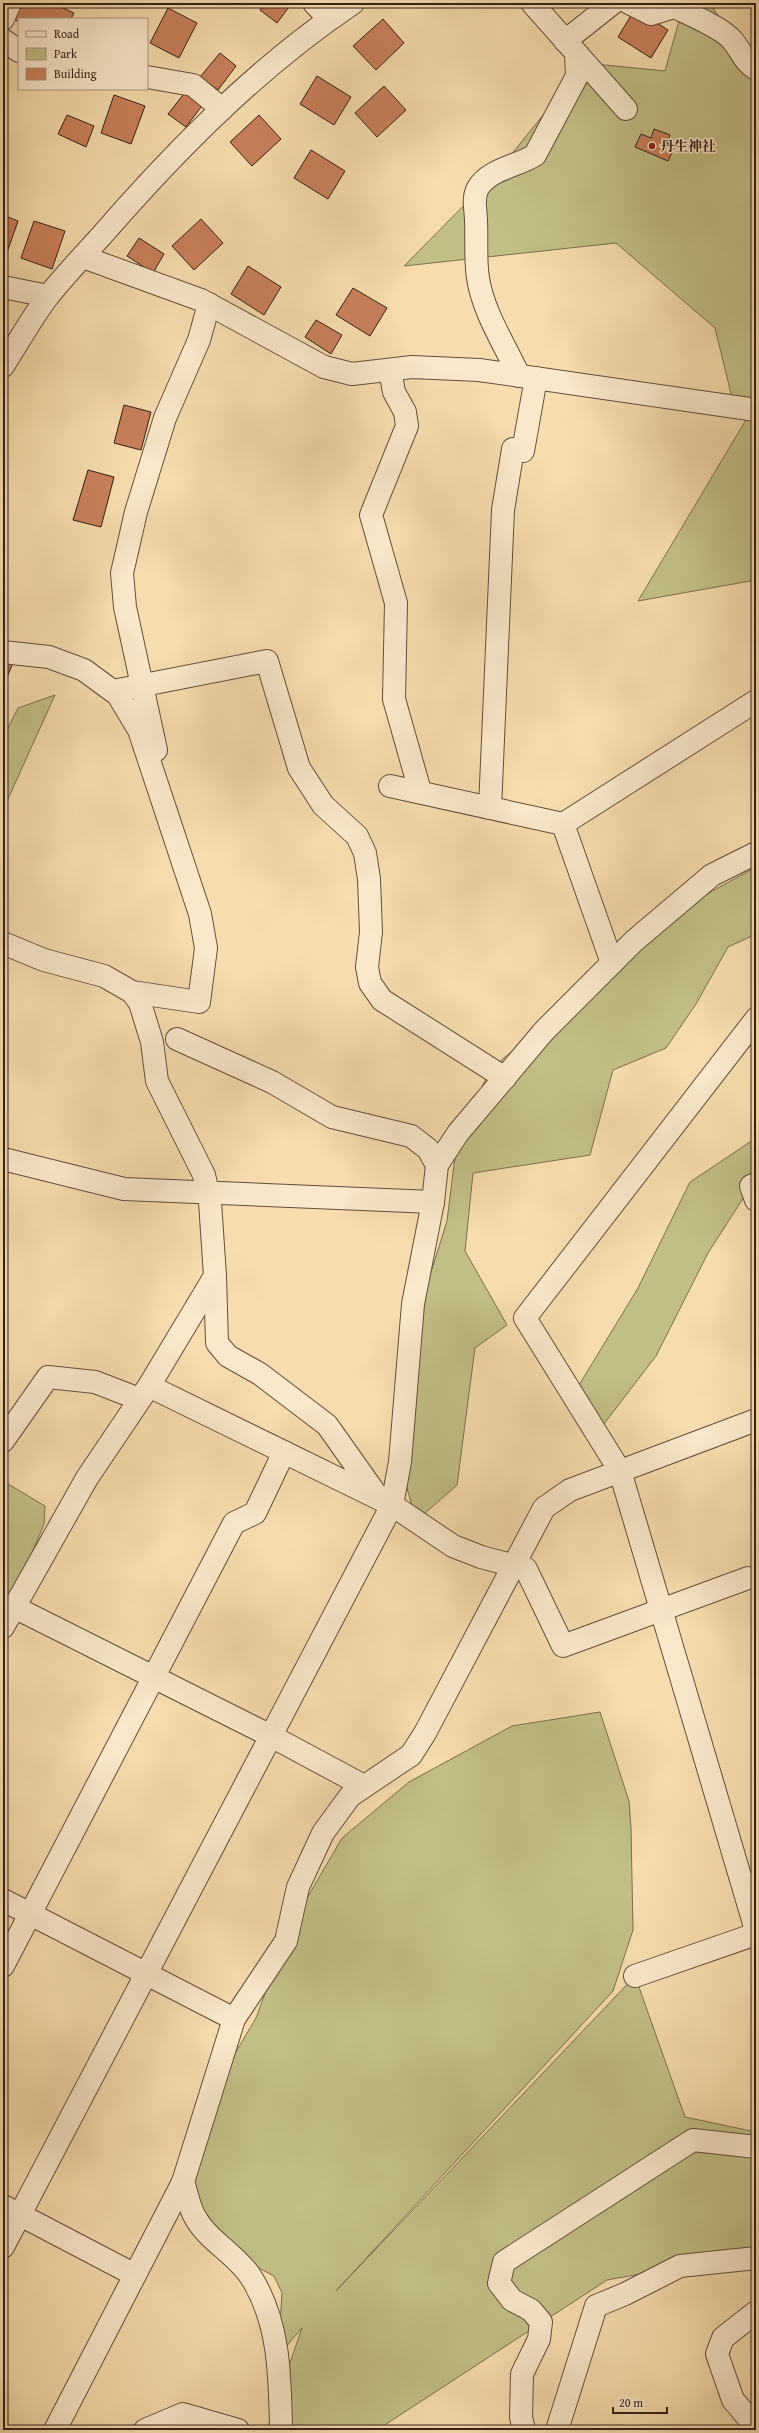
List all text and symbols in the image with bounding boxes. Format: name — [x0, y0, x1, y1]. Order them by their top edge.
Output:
legend — [18, 18, 148, 90]
text: Road — [54, 25, 80, 42]
text: Park — [54, 45, 78, 62]
text: Building — [54, 65, 97, 82]
place label: 丹生神社 — [660, 136, 716, 156]
marker: 丹生神社 — [647, 141, 657, 151]
scale bar — [613, 2389, 667, 2415]
text: 20 m — [619, 2394, 643, 2411]

